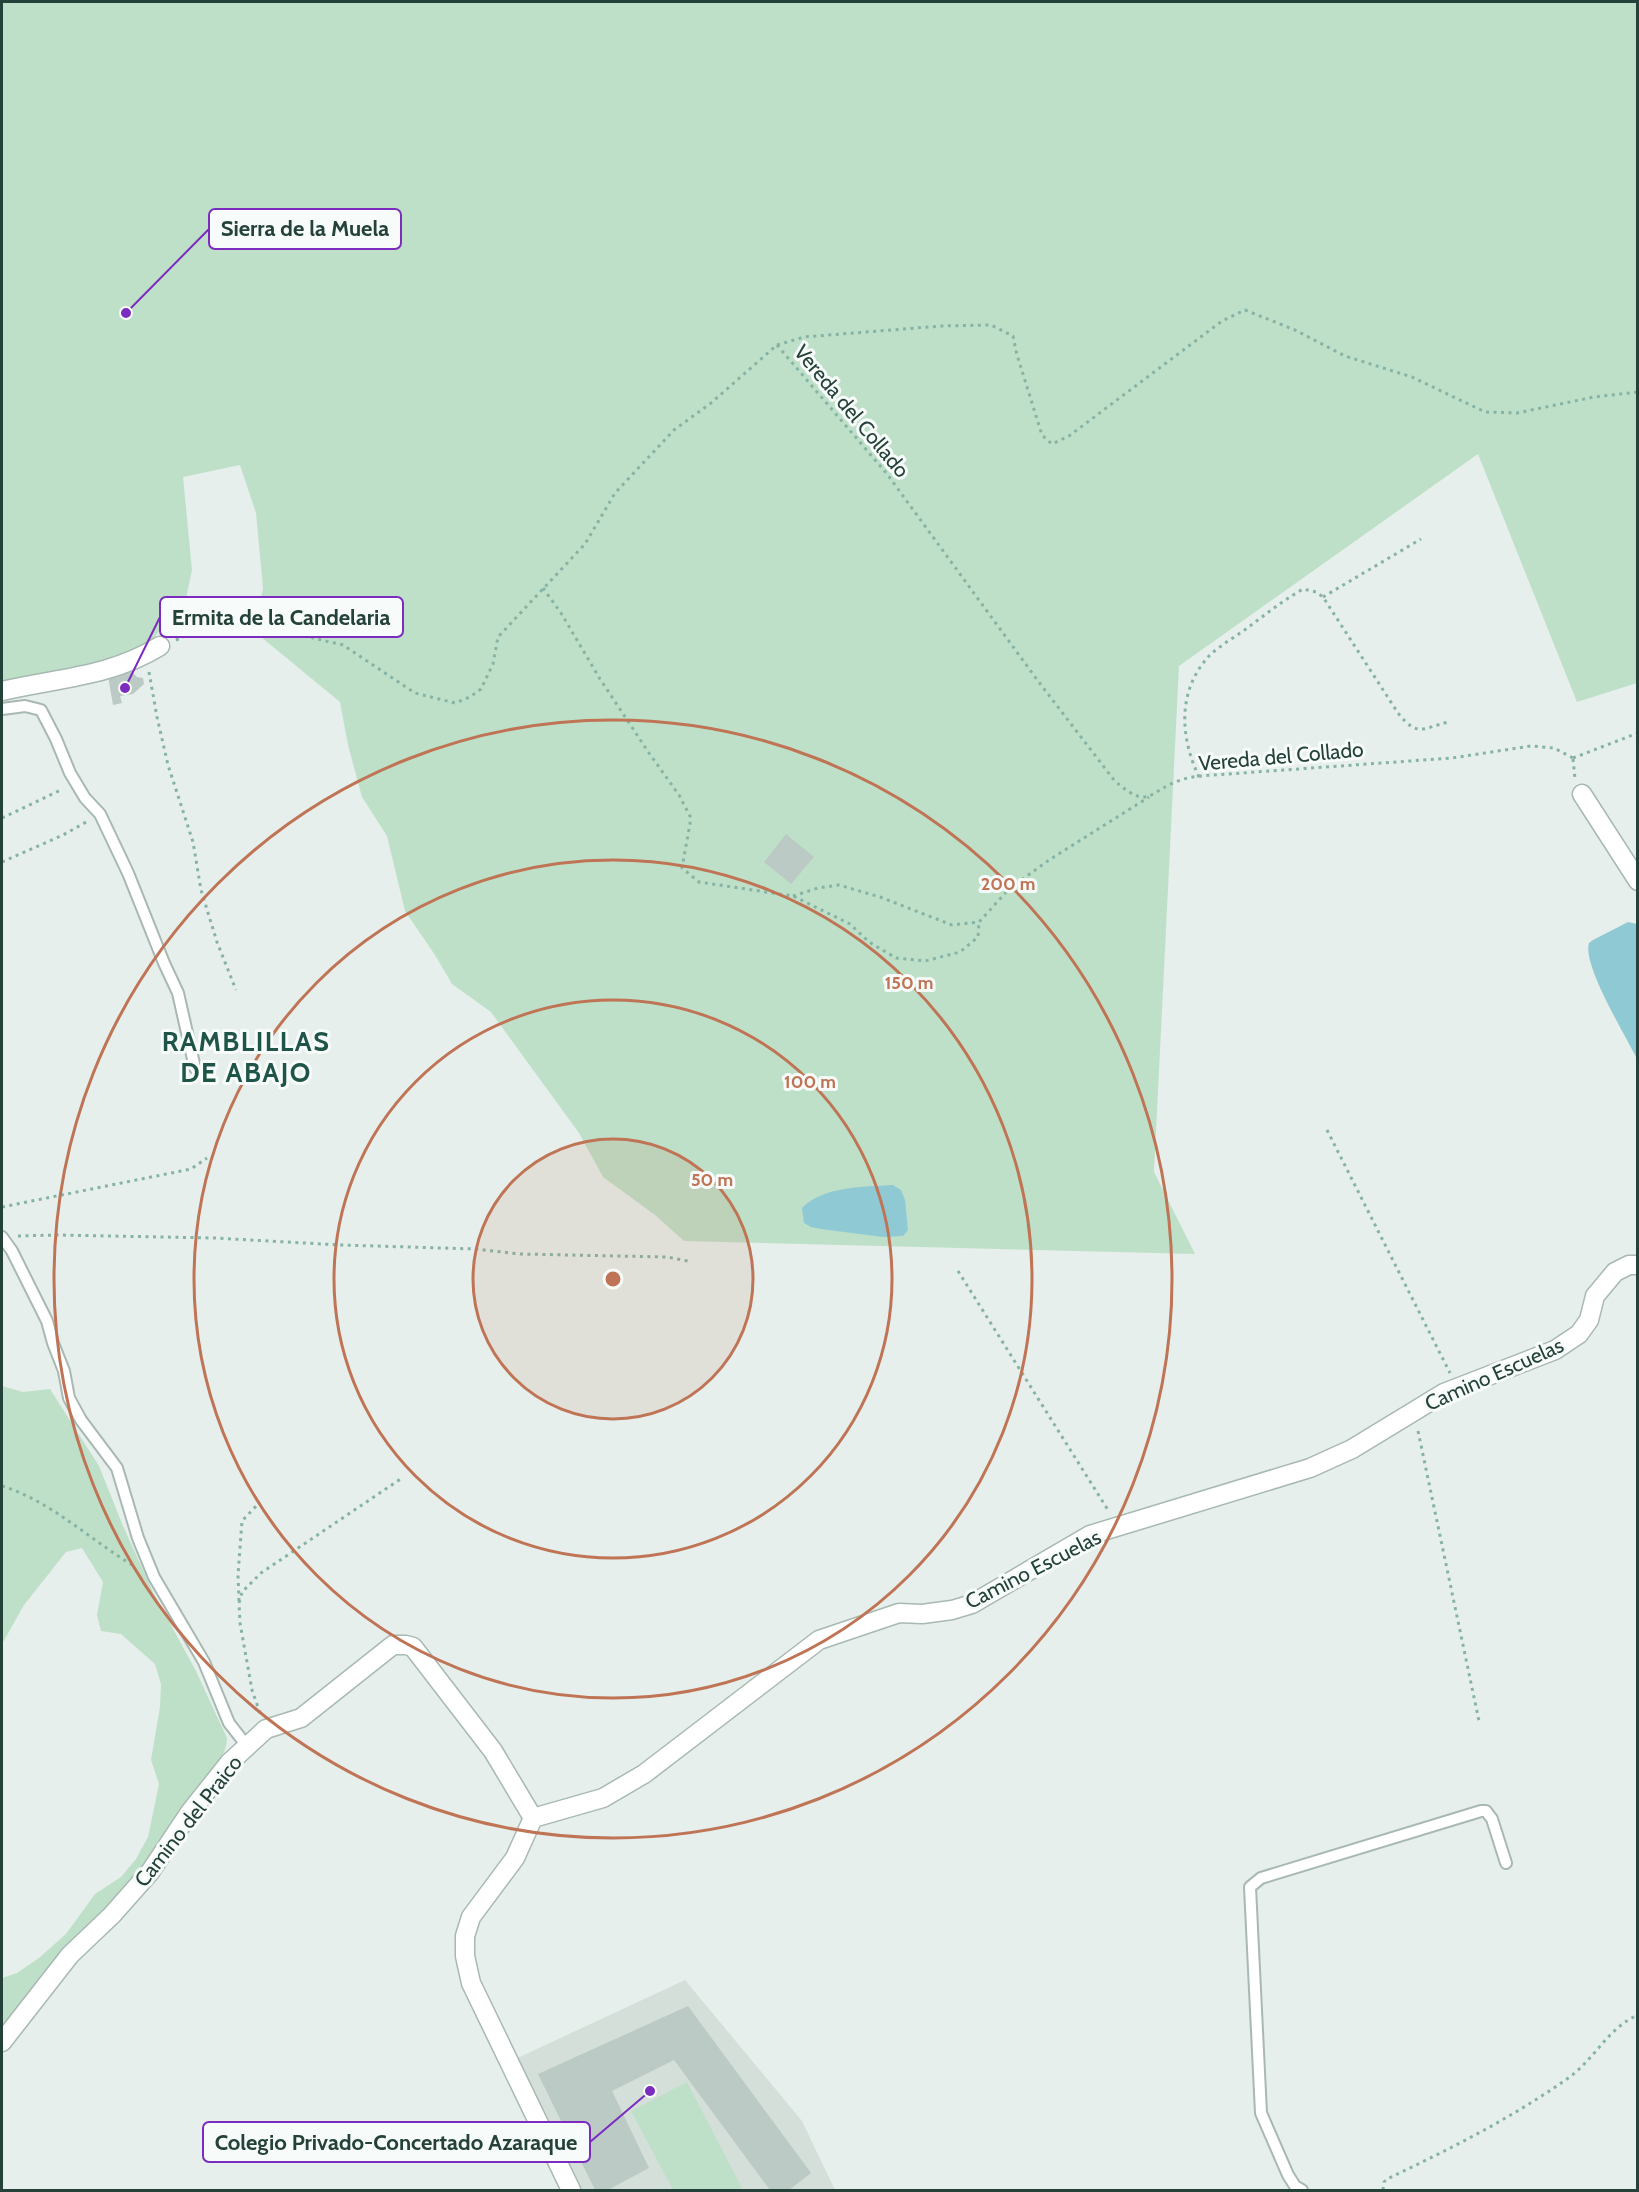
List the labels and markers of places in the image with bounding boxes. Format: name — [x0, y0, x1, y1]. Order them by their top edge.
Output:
callout: Sierra de la Muela — [209, 209, 401, 249]
callout: Ermita de la Candelaria — [160, 597, 403, 637]
centre of rings — [603, 1269, 623, 1289]
callout: Colegio Privado-Concertado Azaraque — [203, 2122, 590, 2162]

